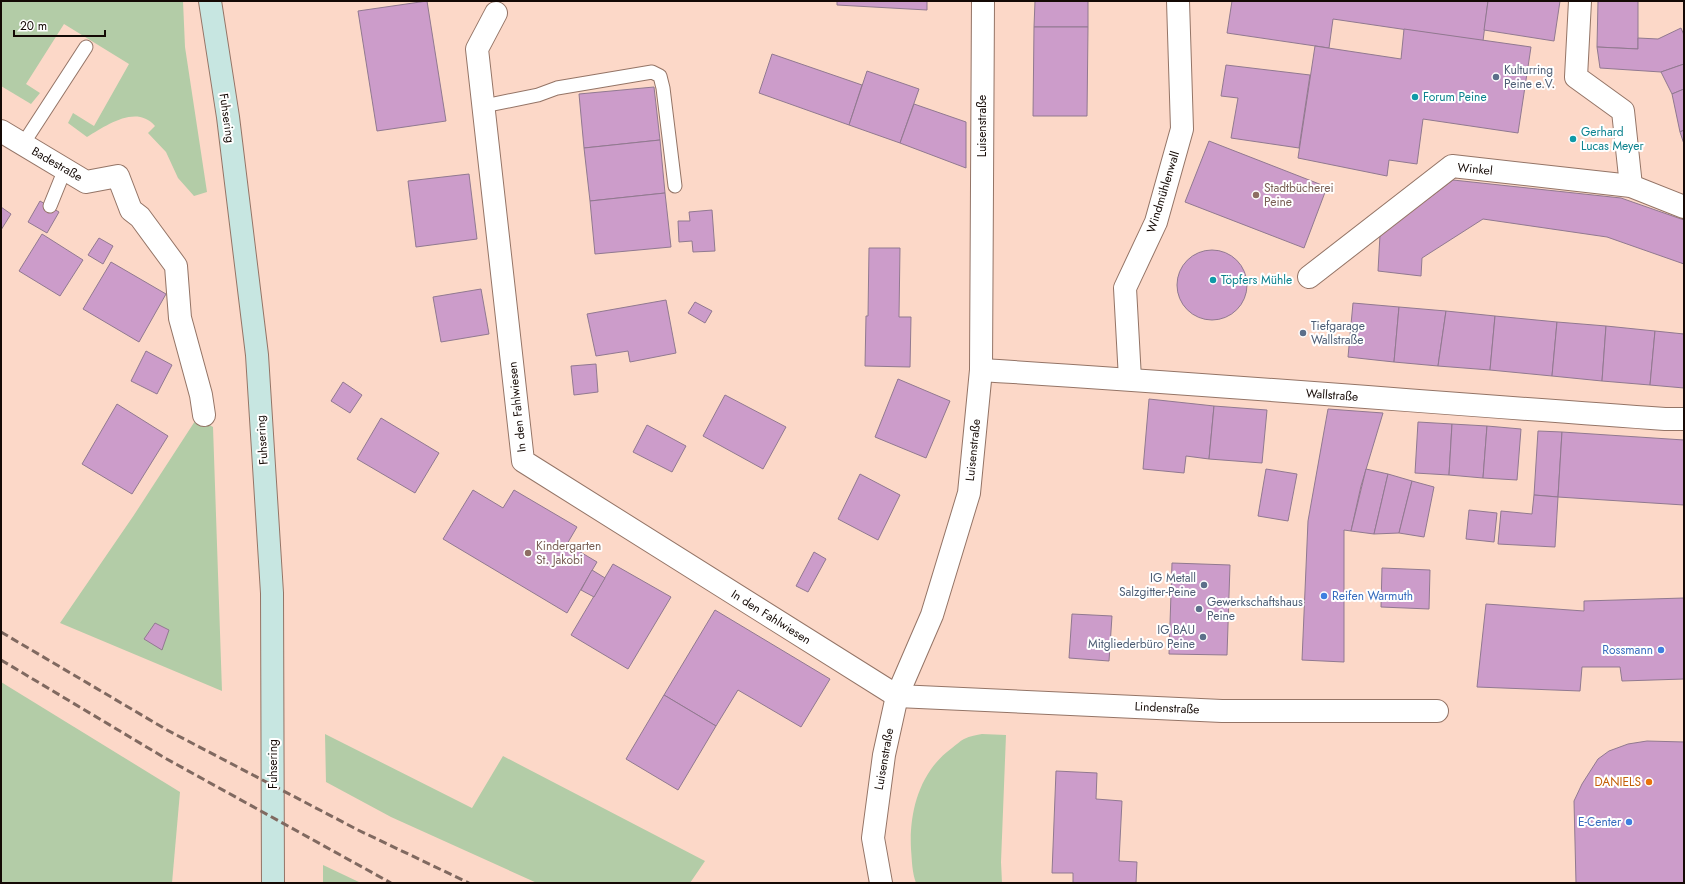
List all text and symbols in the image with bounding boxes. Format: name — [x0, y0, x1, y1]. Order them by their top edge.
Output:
scale bar — [14, 12, 105, 38]
text: 20 m — [20, 17, 47, 35]
place label: Kulturring Peine e.V. — [1504, 61, 1555, 93]
marker: Kulturring Peine e.V. — [1491, 72, 1501, 82]
place label: Forum Peine — [1423, 88, 1487, 106]
street label: Fuhsering — [215, 92, 239, 144]
marker: Forum Peine — [1410, 92, 1420, 102]
street label: Luisenstraße — [973, 95, 991, 157]
place label: Gerhard Lucas Meyer — [1581, 123, 1644, 155]
marker: Gerhard Lucas Meyer — [1568, 134, 1578, 144]
street label: Badestraße — [28, 142, 86, 186]
street label: Windmühlenwall — [1142, 149, 1184, 235]
street label: Winkel — [1456, 158, 1494, 180]
place label: Stadtbücherei Peine — [1264, 179, 1334, 211]
marker: Stadtbücherei Peine — [1251, 190, 1261, 200]
place label: Töpfers Mühle — [1221, 271, 1292, 289]
marker: Töpfers Mühle — [1208, 275, 1218, 285]
place label: Tiefgarage Wallstraße — [1311, 317, 1365, 349]
marker: Tiefgarage Wallstraße — [1298, 328, 1308, 338]
street label: In den Fahlwiesen — [503, 361, 531, 453]
street label: Wallstraße — [1305, 384, 1359, 406]
street label: Fuhsering — [251, 415, 273, 465]
street label: Luisenstraße — [961, 418, 985, 482]
place label: Kindergarten St. Jakobi — [536, 537, 601, 569]
marker: Kindergarten St. Jakobi — [523, 548, 533, 558]
place label: IG Metall Salzgitter-Peine — [1119, 569, 1196, 601]
marker: IG Metall Salzgitter-Peine — [1199, 580, 1209, 590]
street label: In den Fahlwiesen — [728, 585, 814, 649]
place label: Reifen Warmuth — [1332, 587, 1413, 605]
marker: Reifen Warmuth — [1319, 591, 1329, 601]
place label: Gewerkschaftshaus Peine — [1207, 593, 1303, 625]
marker: Gewerkschaftshaus Peine — [1194, 604, 1204, 614]
place label: IG BAU Mitgliederbüro Peine — [1088, 621, 1195, 653]
marker: IG BAU Mitgliederbüro Peine — [1198, 632, 1208, 642]
place label: Rossmann — [1602, 641, 1653, 659]
marker: Rossmann — [1656, 645, 1666, 655]
street label: Lindenstraße — [1134, 697, 1200, 719]
street label: Luisenstraße — [870, 727, 898, 791]
street label: Fuhsering — [264, 739, 282, 789]
place label: DANIELS — [1594, 773, 1641, 791]
marker: DANIELS — [1644, 777, 1654, 787]
place label: E-Center — [1578, 813, 1622, 831]
marker: E-Center — [1624, 817, 1634, 827]

